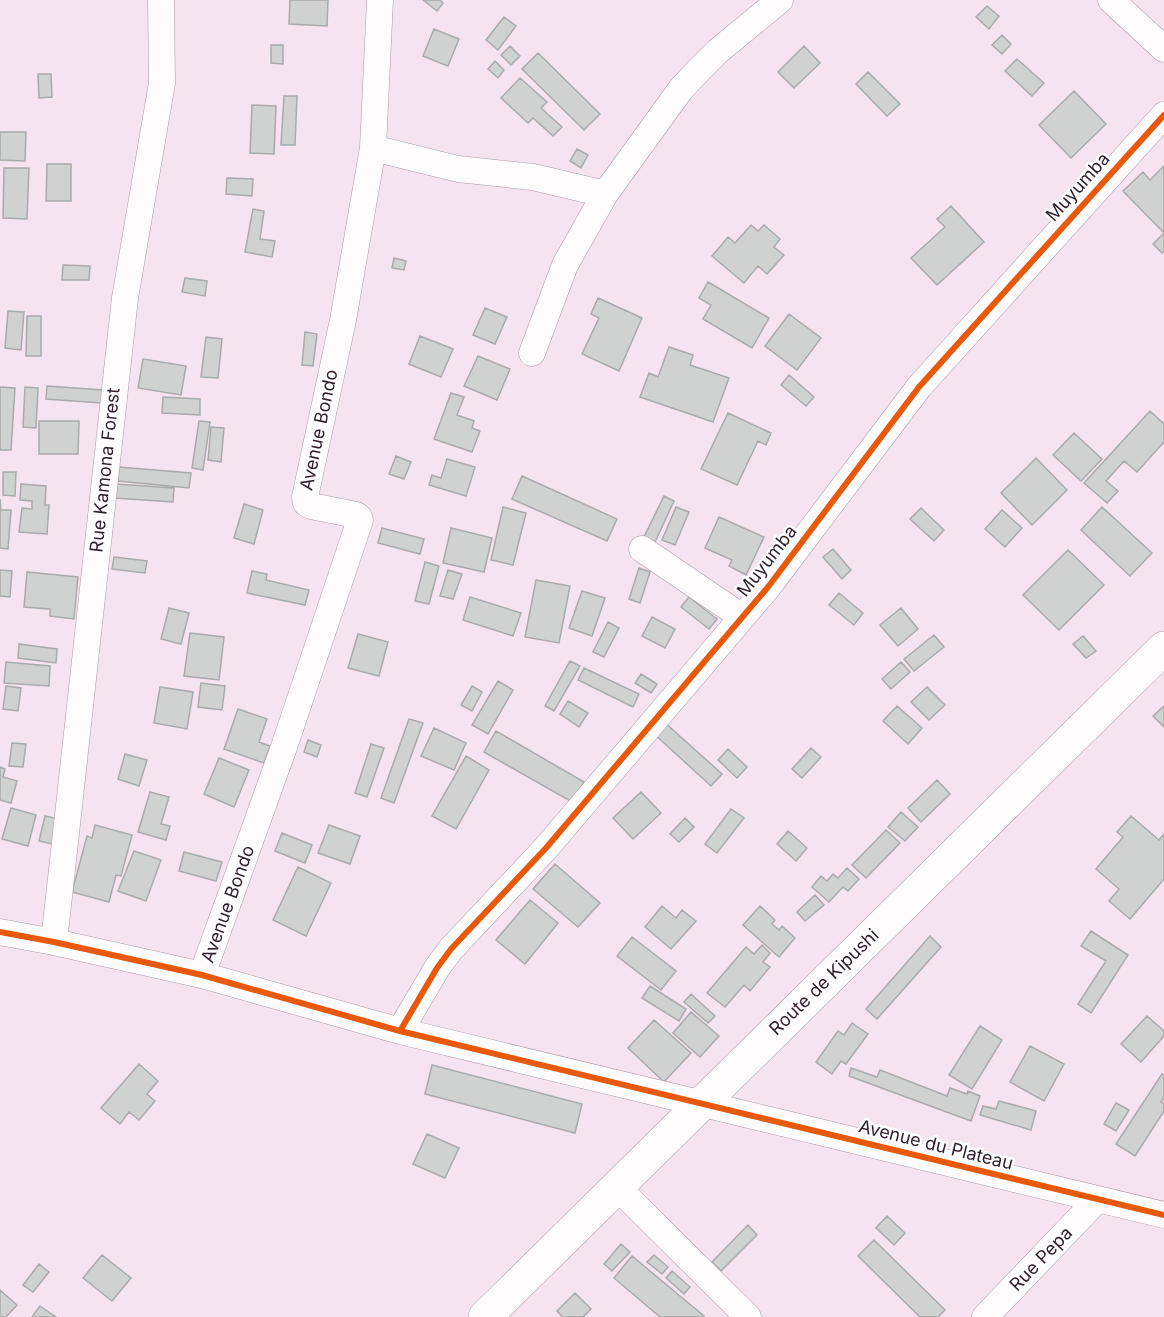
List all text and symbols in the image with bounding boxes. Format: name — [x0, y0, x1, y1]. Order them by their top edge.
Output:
street label: Muyumba — [1041, 148, 1114, 225]
street label: Avenue Bondo — [295, 367, 342, 492]
street label: Rue Kamona Forest — [85, 386, 124, 553]
street label: Muyumba — [732, 521, 801, 601]
street label: Avenue Bondo — [197, 842, 258, 965]
street label: Route de Kipushi — [765, 924, 883, 1039]
street label: Avenue du Plateau — [857, 1115, 1015, 1174]
street label: Rue Pepa — [1005, 1222, 1076, 1295]

